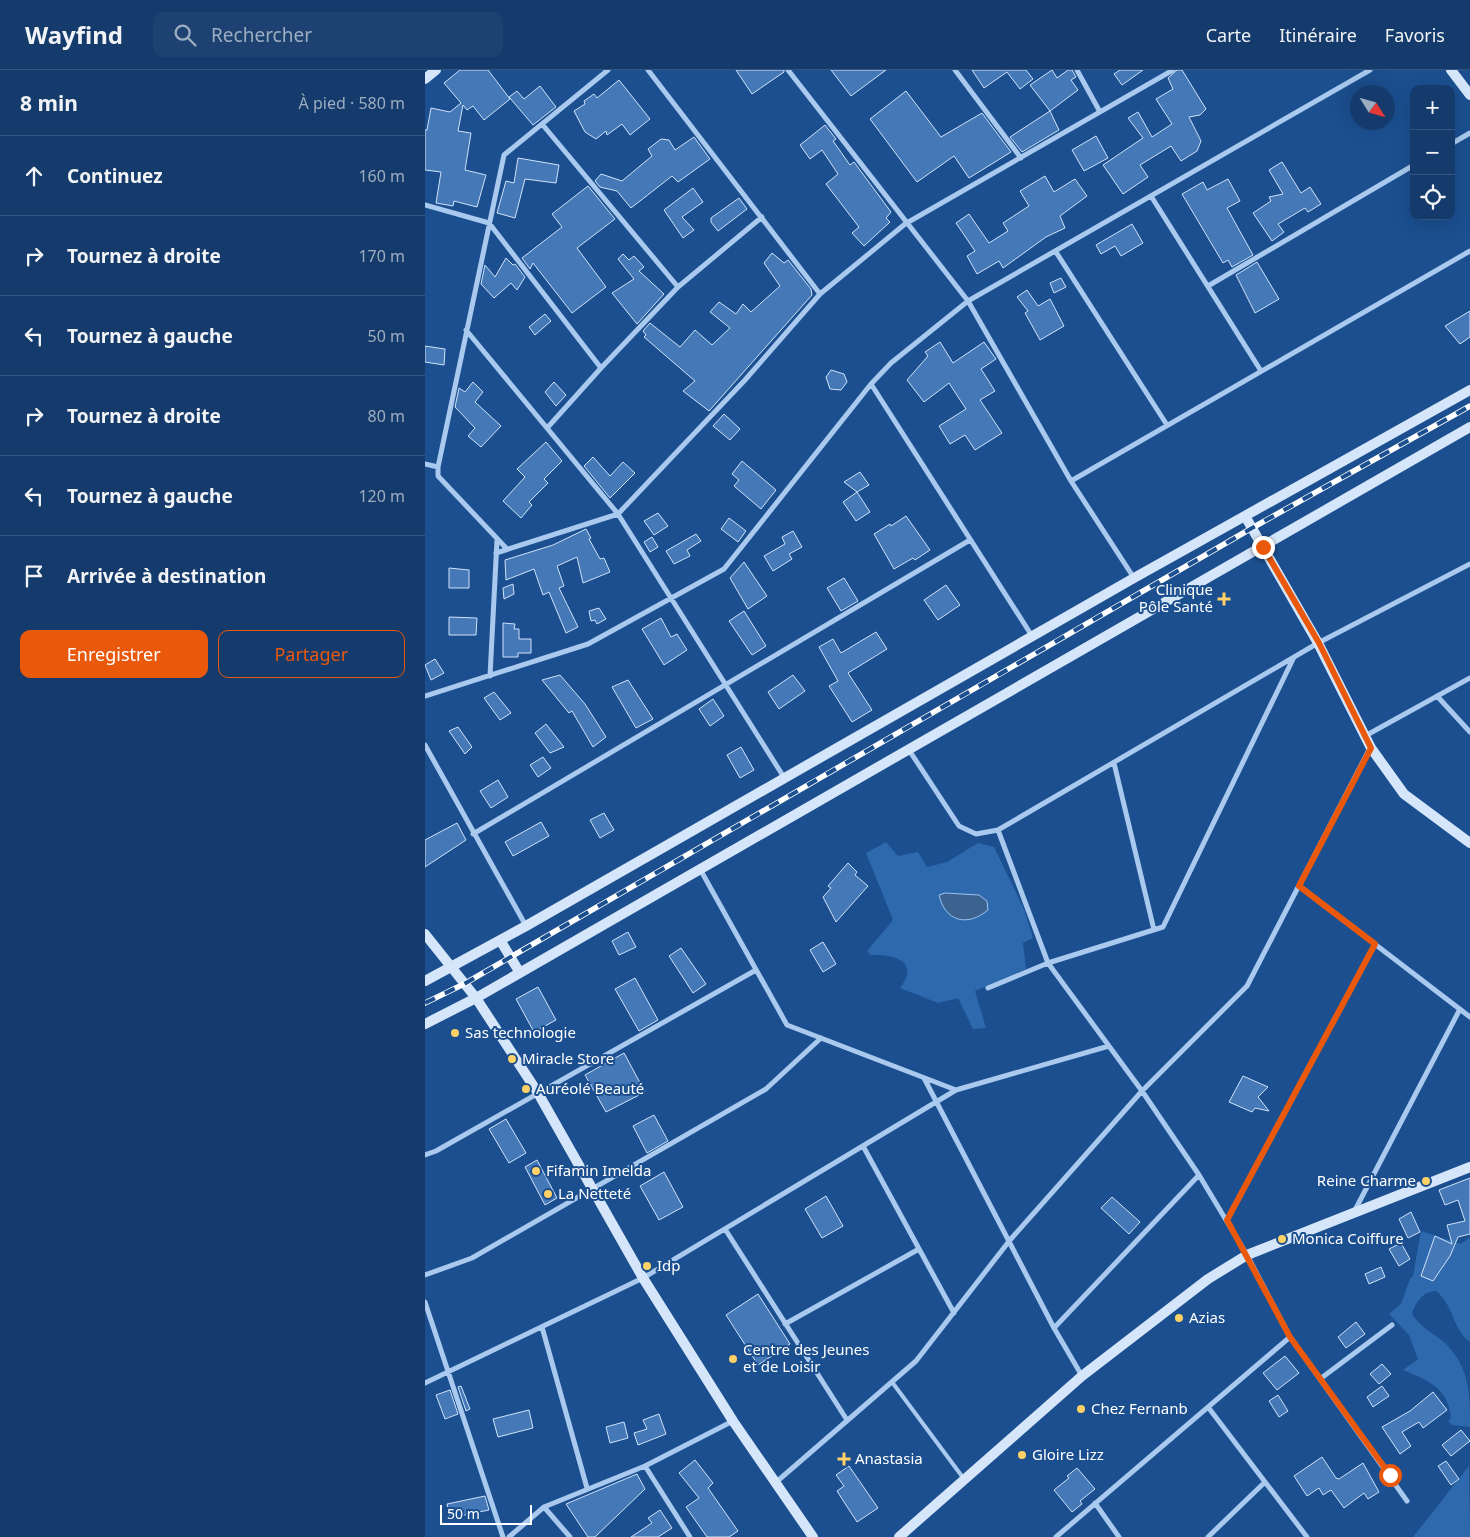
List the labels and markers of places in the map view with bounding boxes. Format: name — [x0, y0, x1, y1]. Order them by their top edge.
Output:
place label: Clinique Pôle Santé — [1139, 579, 1213, 616]
marker: Clinique Pôle Santé — [1217, 592, 1231, 606]
place label: Sas technologie — [465, 1022, 576, 1042]
marker: Sas technologie — [449, 1027, 461, 1039]
place label: Miracle Store — [522, 1048, 614, 1068]
marker: Miracle Store — [506, 1053, 518, 1065]
place label: Auréolé Beauté — [536, 1078, 644, 1098]
marker: Auréolé Beauté — [520, 1083, 532, 1095]
place label: Fifamin Imelda — [546, 1160, 651, 1180]
marker: Fifamin Imelda — [530, 1165, 542, 1177]
place label: Reine Charme — [1317, 1170, 1416, 1190]
marker: Reine Charme — [1420, 1175, 1432, 1187]
place label: La Netteté — [558, 1183, 631, 1203]
marker: La Netteté — [542, 1188, 554, 1200]
place label: Monica Coiffure — [1292, 1228, 1404, 1248]
marker: Monica Coiffure — [1276, 1233, 1288, 1245]
place label: Idp — [657, 1255, 681, 1275]
marker: Idp — [641, 1260, 653, 1272]
place label: Azias — [1189, 1307, 1225, 1327]
marker: Azias — [1173, 1312, 1185, 1324]
place label: Centre des Jeunes et de Loisir — [743, 1339, 869, 1376]
marker: Centre des Jeunes et de Loisir — [727, 1353, 739, 1365]
place label: Chez Fernanb — [1091, 1398, 1188, 1418]
marker: Chez Fernanb — [1075, 1403, 1087, 1415]
place label: Gloire Lizz — [1032, 1444, 1104, 1464]
place label: Anastasia — [855, 1448, 923, 1468]
marker: Gloire Lizz — [1016, 1449, 1028, 1461]
marker: Anastasia — [837, 1452, 851, 1466]

